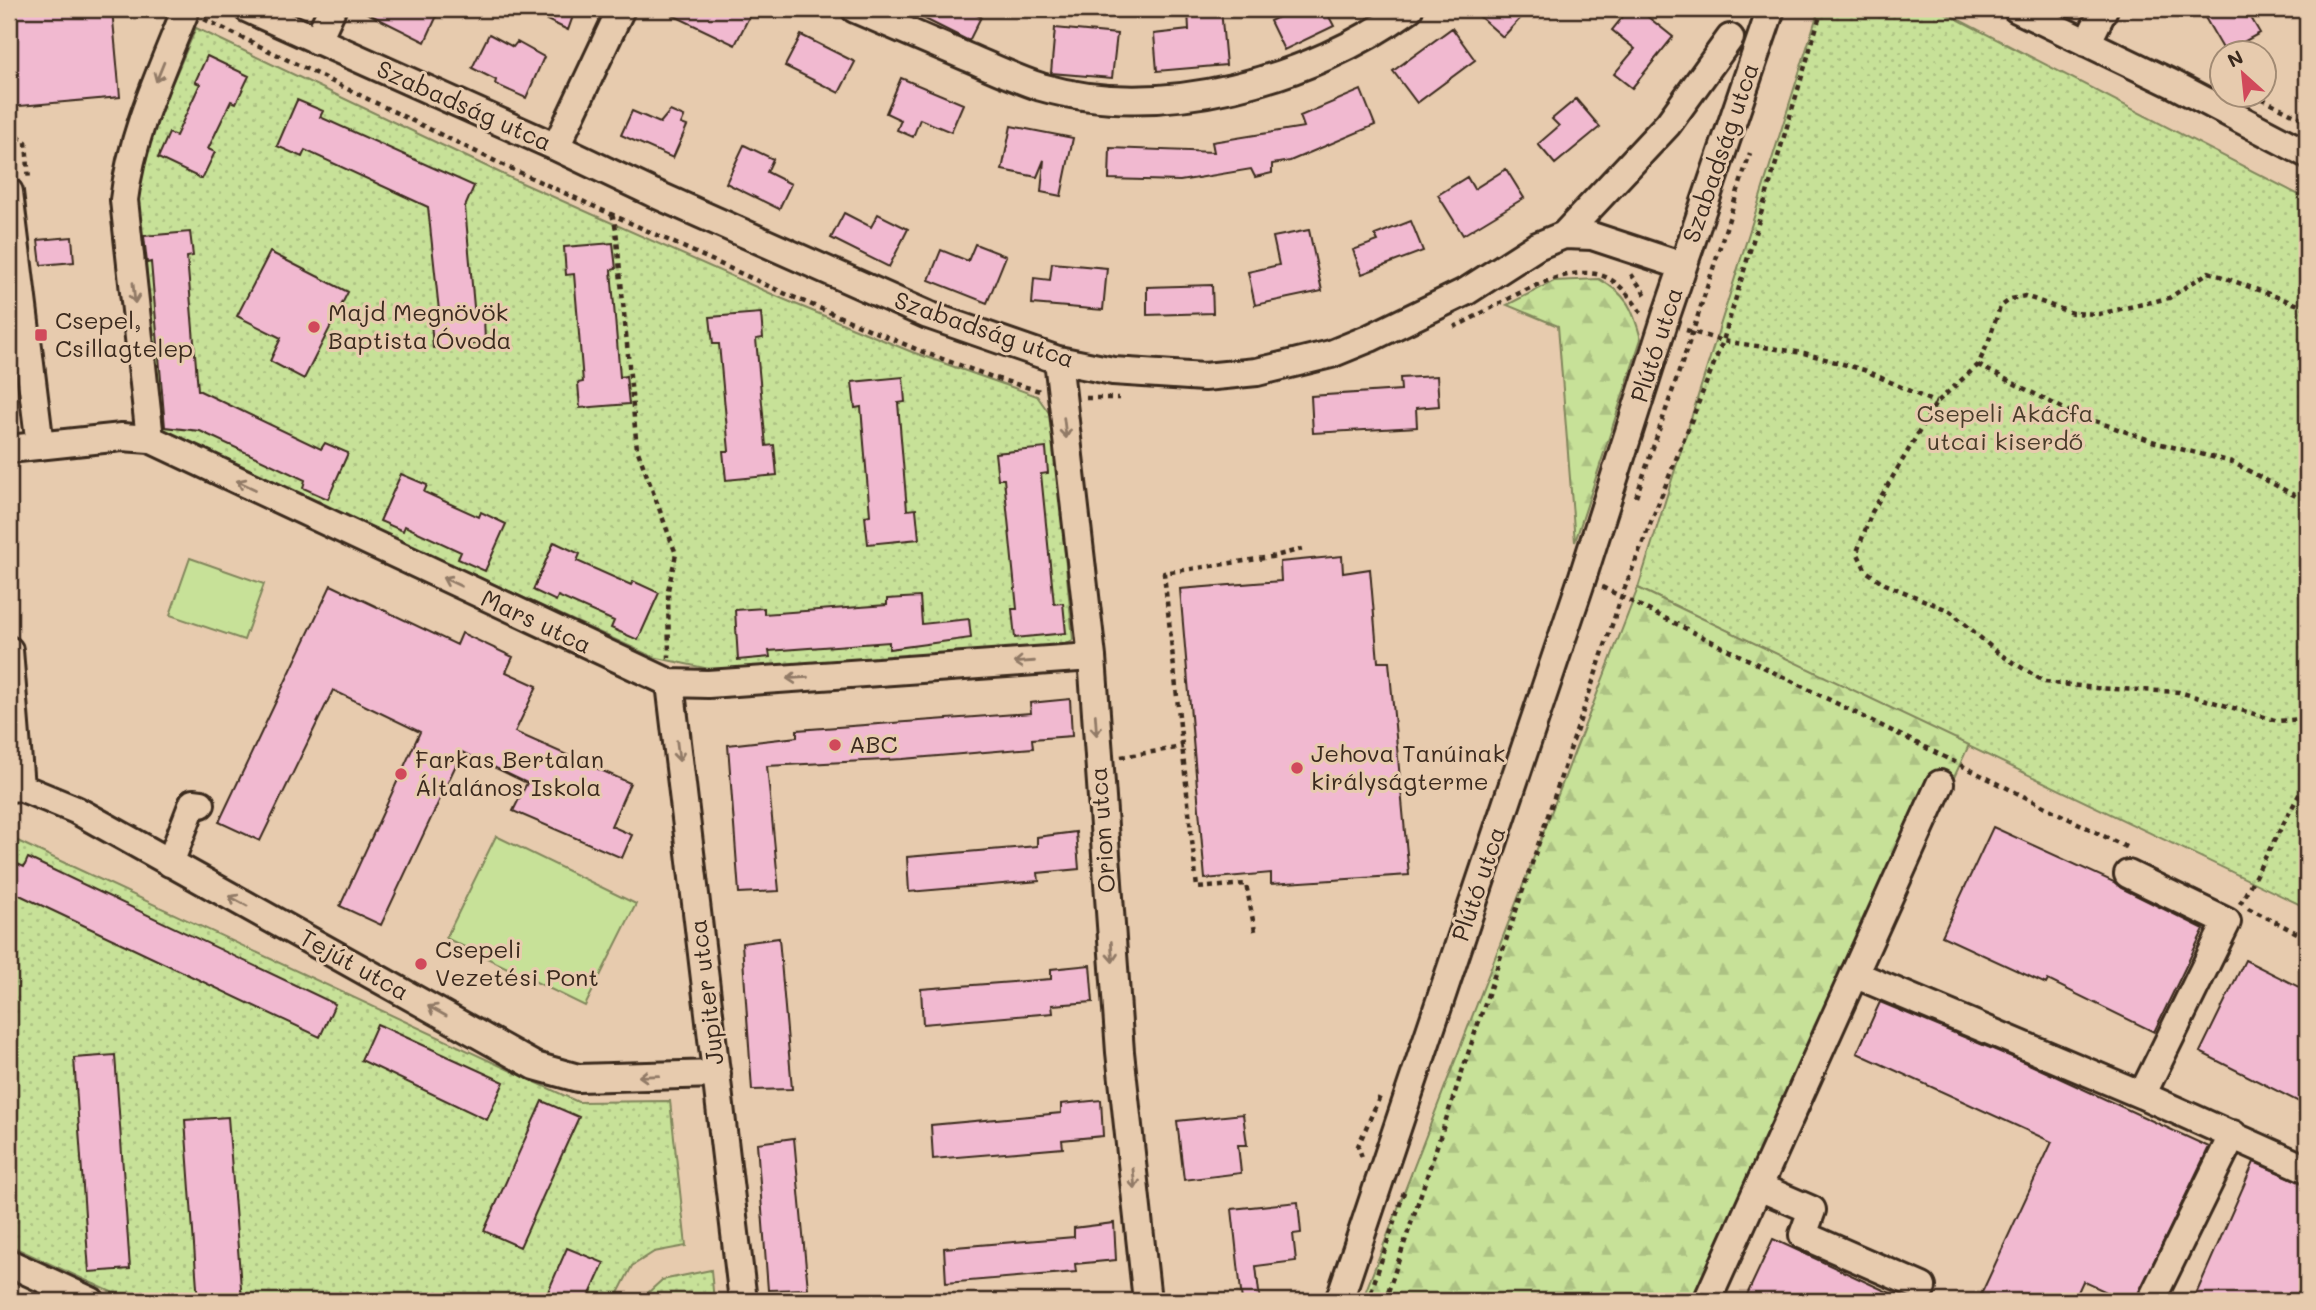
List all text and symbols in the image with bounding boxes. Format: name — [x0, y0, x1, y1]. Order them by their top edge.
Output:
north arrow — [2208, 38, 2278, 108]
text: N — [2223, 44, 2247, 73]
street label: Szabadság utca — [372, 52, 557, 157]
street label: Szabadság utca — [1674, 58, 1765, 247]
one-way arrow — [153, 61, 166, 82]
one-way arrow — [128, 281, 141, 304]
street label: Szabadság utca — [890, 283, 1079, 374]
street label: Plútó utca — [1622, 283, 1689, 406]
place label: Majd Megnövök Baptista Óvoda — [328, 296, 512, 355]
place label: Csepel, Csillagtelep — [55, 304, 193, 363]
marker: Majd Megnövök Baptista Óvoda — [306, 319, 322, 335]
marker: Csepel, Csillagtelep — [33, 327, 49, 343]
park label: Csepeli Akácfa utcai kiserdő — [1916, 397, 2094, 456]
one-way arrow — [1059, 416, 1072, 438]
one-way arrow — [236, 478, 257, 491]
one-way arrow — [442, 575, 463, 588]
street label: Mars utca — [477, 582, 597, 660]
one-way arrow — [1013, 656, 1036, 669]
one-way arrow — [786, 672, 809, 685]
one-way arrow — [1090, 713, 1103, 736]
place label: ABC — [849, 728, 898, 759]
marker: ABC — [827, 737, 843, 753]
place label: Jehova Tanúinak királyságterme — [1311, 737, 1505, 796]
one-way arrow — [671, 739, 684, 762]
place label: Farkas Bertalan Általános Iskola — [415, 743, 604, 802]
marker: Jehova Tanúinak királyságterme — [1289, 760, 1305, 776]
marker: Farkas Bertalan Általános Iskola — [393, 766, 409, 782]
street label: Orion utca — [1082, 766, 1121, 894]
street label: Plútó utca — [1444, 822, 1512, 945]
one-way arrow — [229, 894, 249, 908]
street label: Jupiter utca — [681, 918, 730, 1067]
street label: Tejút utca — [295, 921, 415, 1006]
place label: Csepeli Vezetési Pont — [435, 933, 599, 992]
one-way arrow — [1106, 940, 1119, 963]
marker: Csepeli Vezetési Pont — [413, 956, 429, 972]
one-way arrow — [427, 1004, 448, 1017]
one-way arrow — [637, 1069, 660, 1083]
one-way arrow — [1128, 1167, 1141, 1189]

